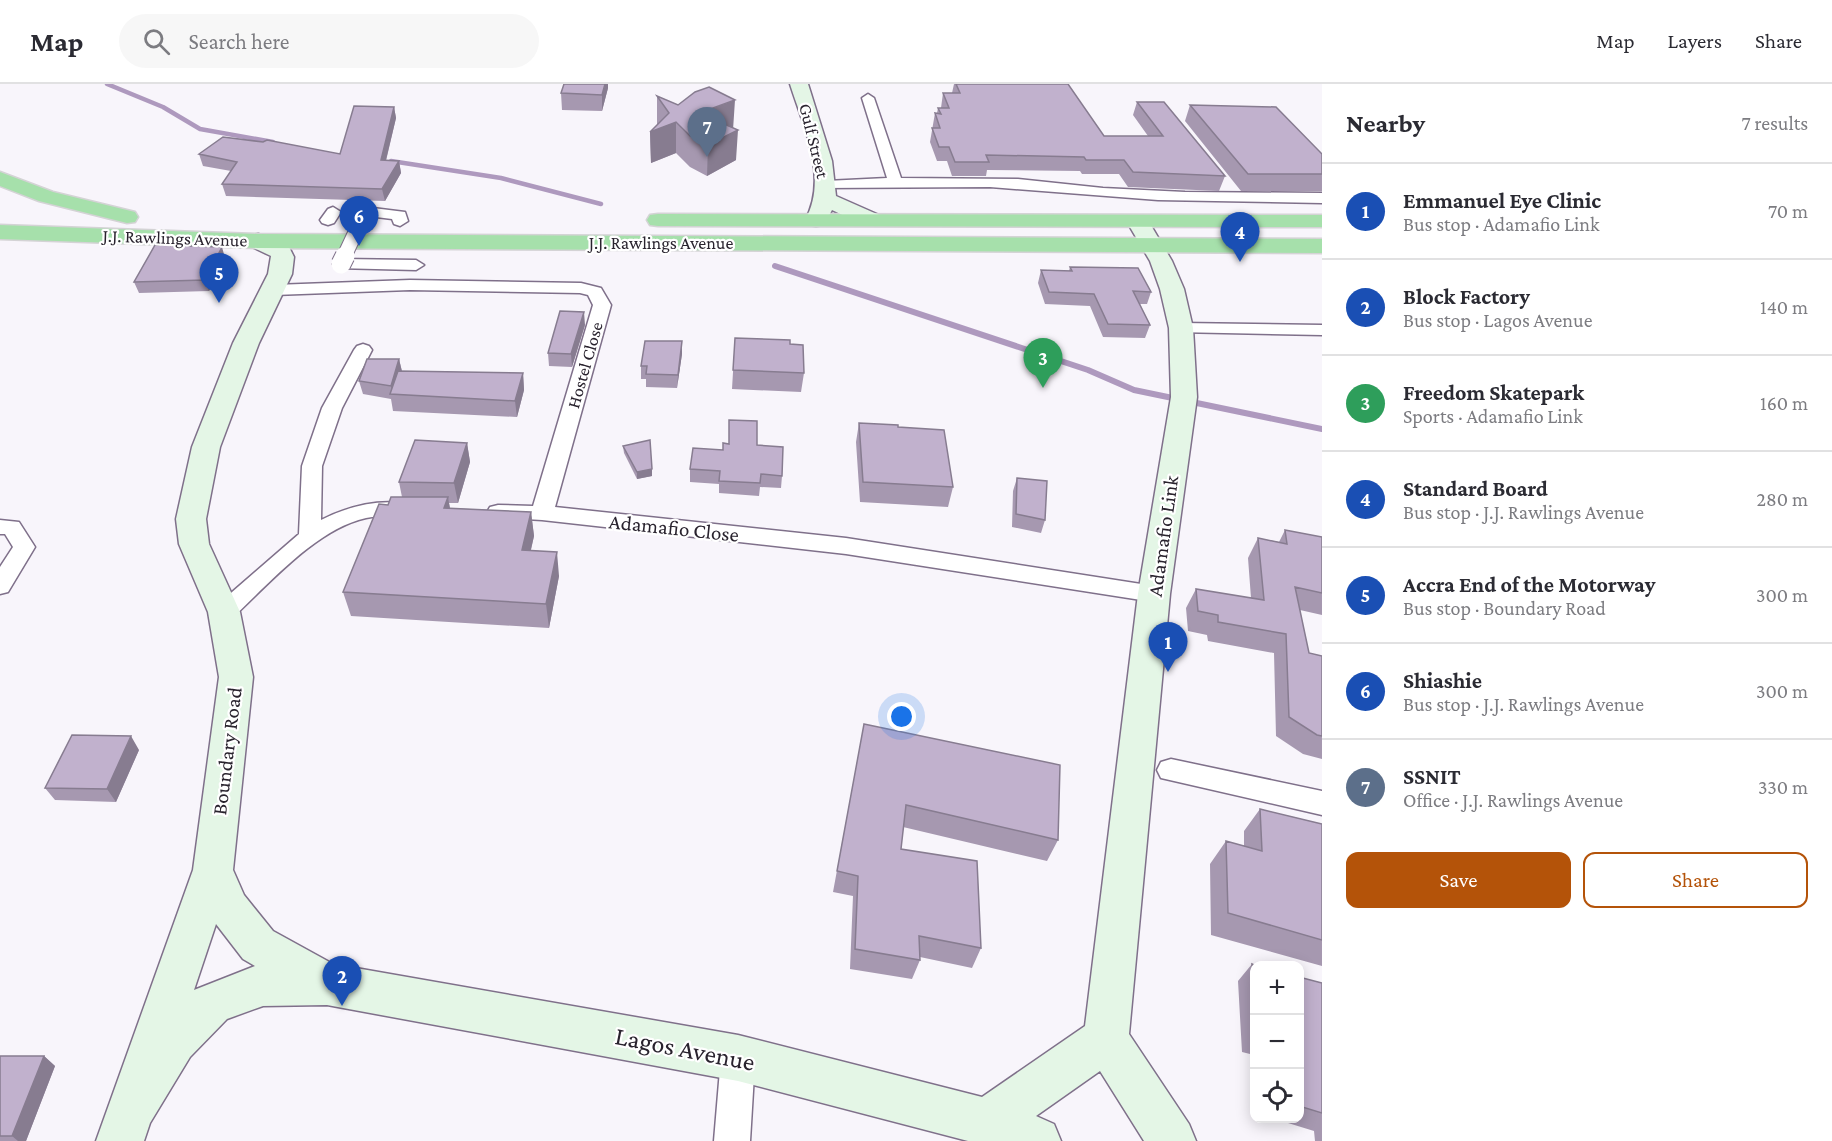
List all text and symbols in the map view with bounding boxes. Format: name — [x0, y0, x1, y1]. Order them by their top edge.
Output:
search box — [119, 14, 539, 68]
icon: search — [140, 25, 173, 58]
text: Map — [30, 26, 83, 57]
text: Search here — [188, 29, 289, 54]
text: Map — [1596, 29, 1635, 53]
text: Layers — [1668, 29, 1722, 53]
text: Share — [1755, 29, 1802, 53]
street label: Gulf Street — [795, 101, 833, 182]
pin: 7 — [688, 107, 726, 157]
text: Nearby — [1346, 109, 1425, 138]
text: 7 results — [1742, 112, 1808, 134]
text: Emmanuel Eye Clinic — [1403, 188, 1601, 213]
pin: 6 — [340, 196, 378, 246]
text: 1 — [1362, 200, 1369, 222]
text: 70 m — [1768, 200, 1808, 222]
pin: 4 — [1220, 212, 1260, 262]
text: Bus stop · Adamafio Link — [1403, 213, 1600, 235]
street label: J.J. Rawlings Avenue — [100, 225, 248, 251]
street label: J.J. Rawlings Avenue — [587, 233, 733, 253]
pin: 5 — [200, 254, 238, 303]
text: Block Factory — [1403, 284, 1530, 309]
text: 2 — [1360, 296, 1371, 318]
text: 140 m — [1760, 296, 1808, 318]
text: Bus stop · Lagos Avenue — [1403, 309, 1592, 331]
street label: Hostel Close — [563, 319, 607, 410]
pin: 3 — [1024, 338, 1062, 388]
text: Freedom Skatepark — [1403, 380, 1584, 405]
text: 3 — [1361, 392, 1370, 414]
text: 160 m — [1760, 392, 1808, 414]
text: Sports · Adamafio Link — [1403, 405, 1583, 427]
street label: Adamafio Link — [1143, 474, 1183, 598]
text: Standard Board — [1403, 476, 1548, 501]
text: 4 — [1360, 488, 1371, 510]
text: 280 m — [1757, 488, 1808, 510]
text: Bus stop · J.J. Rawlings Avenue — [1403, 501, 1644, 523]
street label: Adamafio Close — [608, 509, 740, 547]
text: Accra End of the Motorway — [1403, 572, 1655, 597]
text: 5 — [1361, 584, 1370, 606]
text: 300 m — [1756, 584, 1808, 606]
text: Bus stop · Boundary Road — [1403, 597, 1606, 619]
pin: 1 — [1148, 622, 1188, 672]
text: Shiashie — [1403, 668, 1482, 693]
text: 6 — [1360, 680, 1371, 702]
text: 300 m — [1756, 680, 1808, 702]
street label: Boundary Road — [207, 686, 247, 816]
text: Bus stop · J.J. Rawlings Avenue — [1403, 693, 1644, 715]
your location — [887, 702, 916, 731]
text: SSNIT — [1403, 764, 1461, 789]
text: 7 — [1361, 776, 1370, 798]
text: 330 m — [1758, 776, 1808, 798]
text: Office · J.J. Rawlings Avenue — [1403, 789, 1623, 811]
button: Save — [1346, 852, 1571, 908]
button: Share — [1583, 852, 1808, 908]
pin: 2 — [322, 956, 362, 1006]
map controls — [1250, 961, 1304, 1123]
button: + — [1250, 961, 1304, 1015]
button: − — [1250, 1015, 1304, 1069]
street label: Lagos Avenue — [613, 1021, 757, 1077]
button: locate — [1250, 1069, 1304, 1123]

